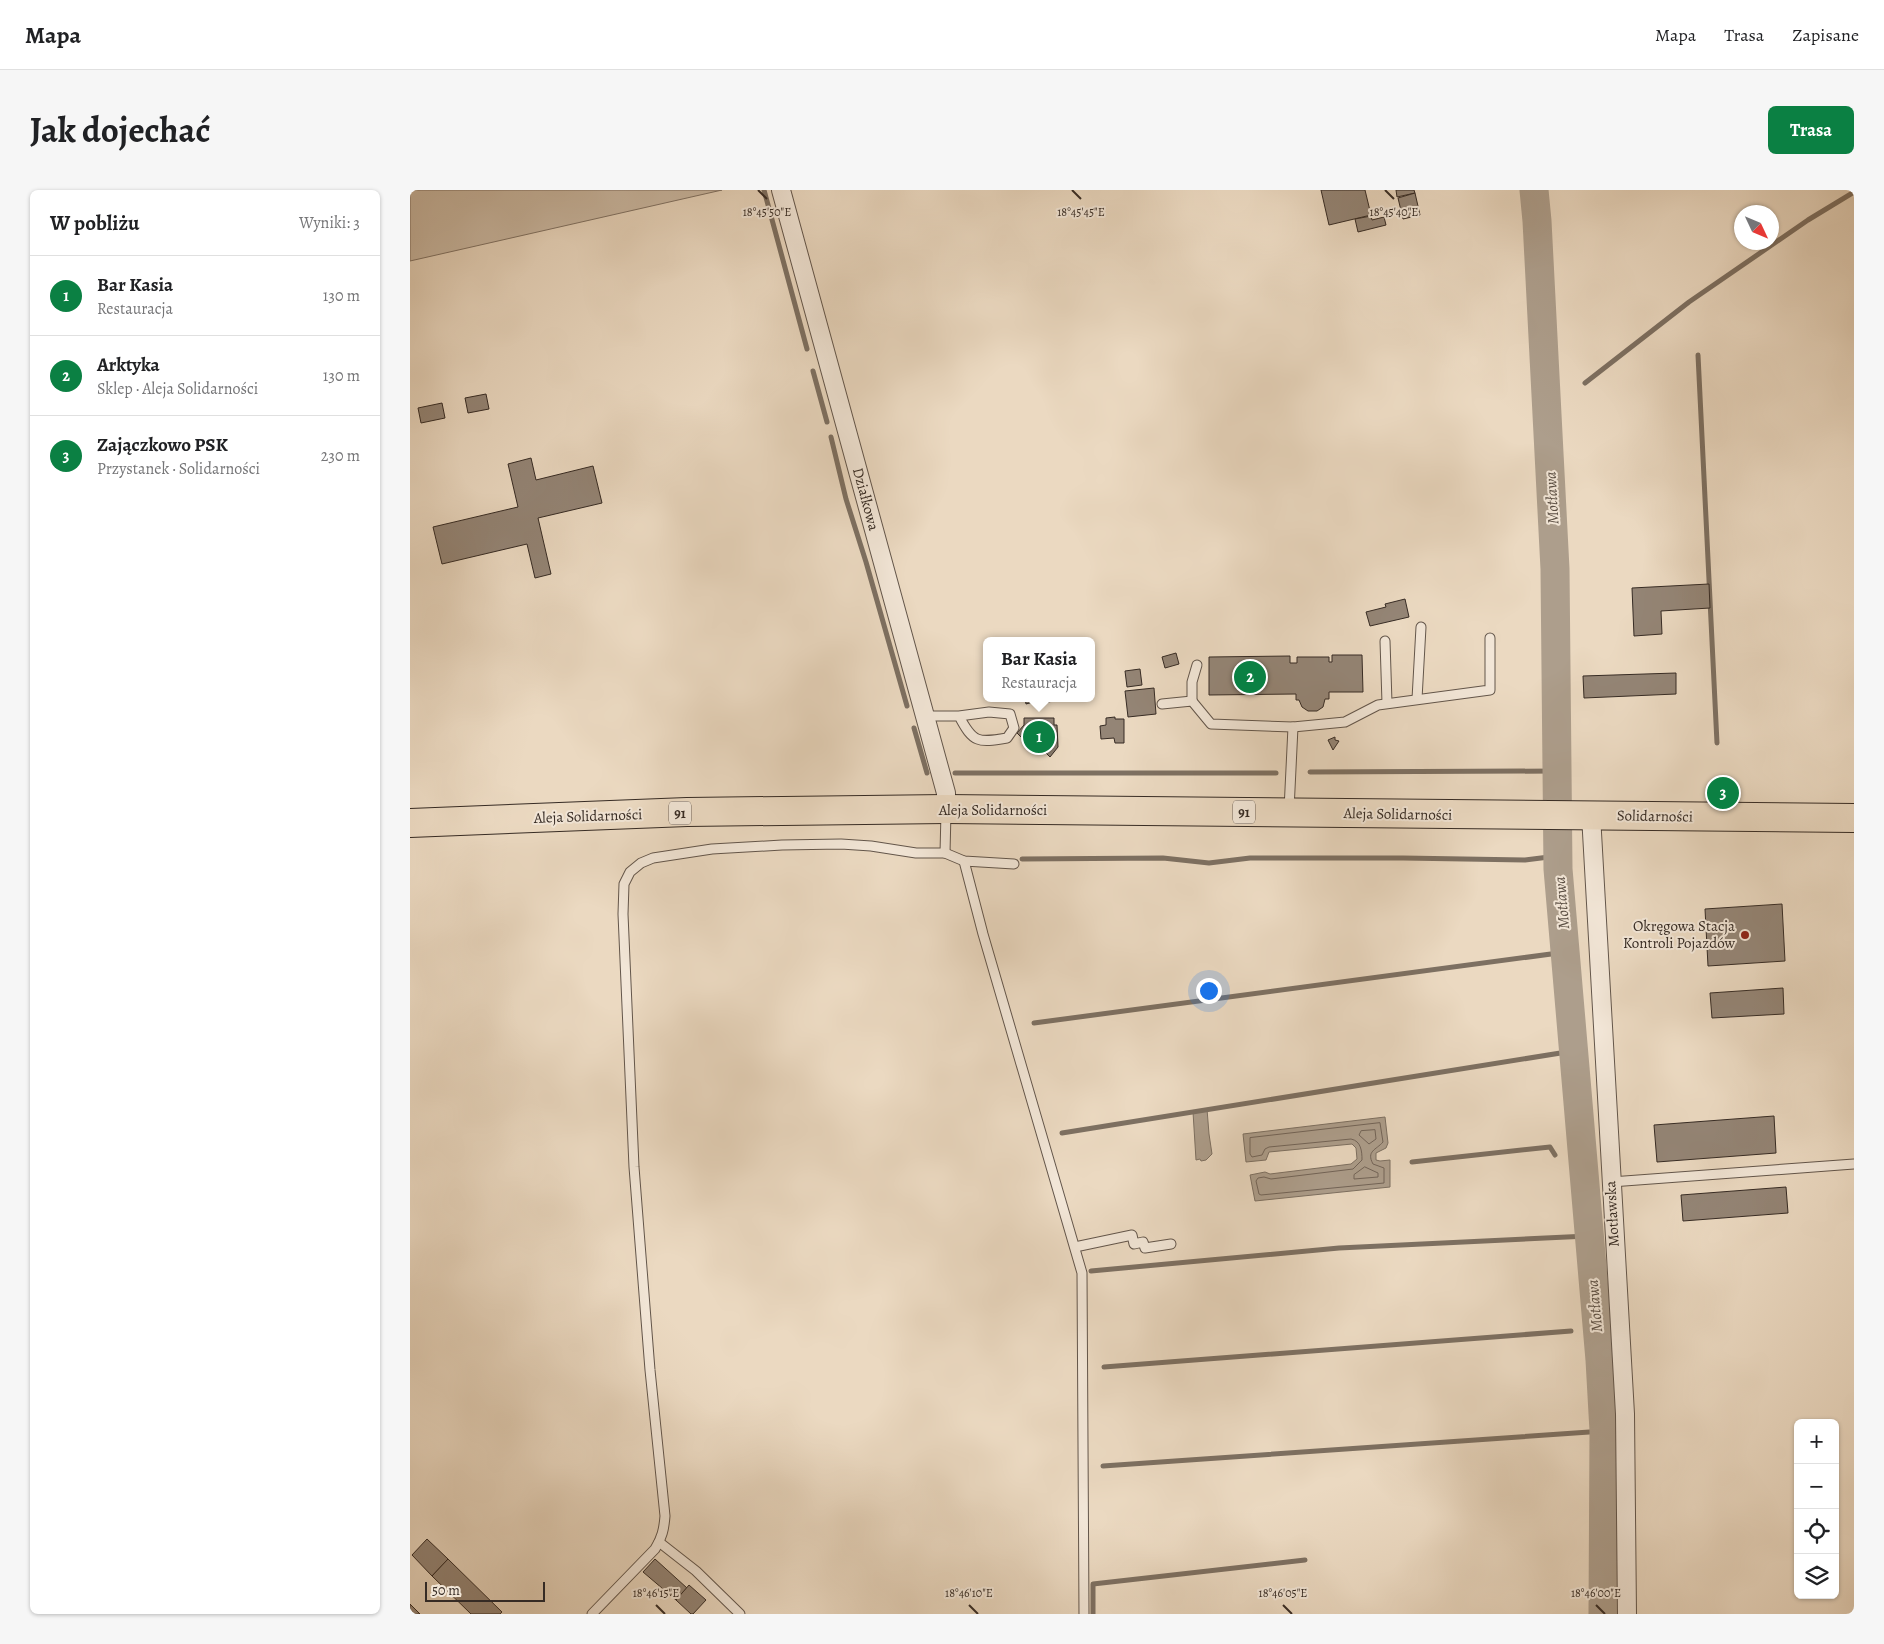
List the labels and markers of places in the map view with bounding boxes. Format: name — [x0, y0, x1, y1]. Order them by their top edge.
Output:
pin: 2 — [1234, 658, 1266, 696]
pin: 1 — [1023, 718, 1055, 756]
pin: 3 — [1707, 774, 1739, 812]
place label: Okręgowa Stacja Kontroli Pojazdów — [1623, 916, 1735, 953]
marker: Okręgowa Stacja Kontroli Pojazdów — [1739, 929, 1751, 941]

